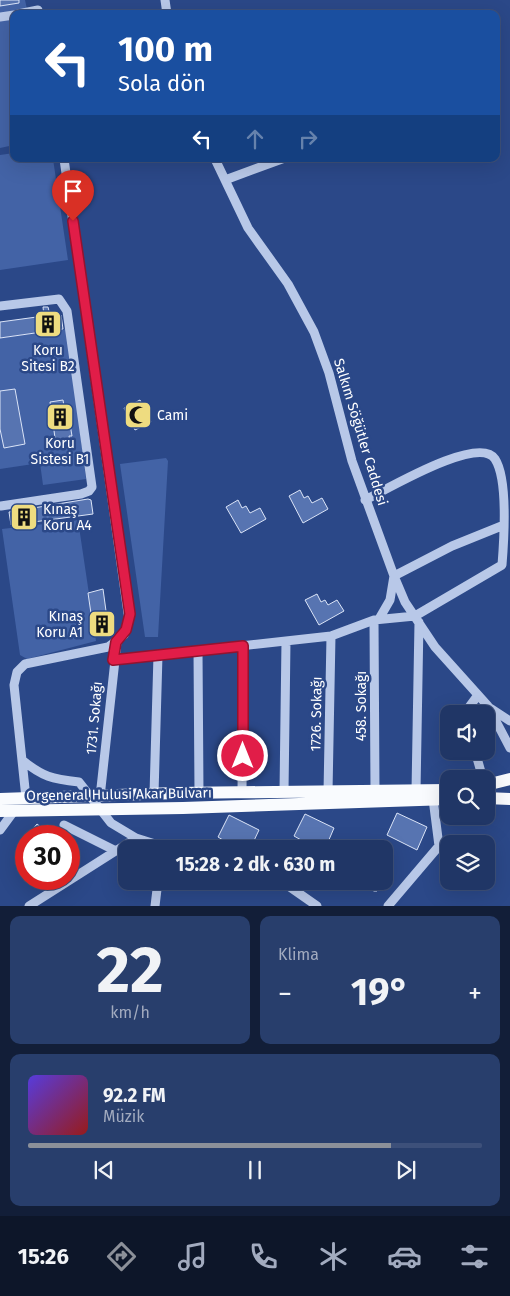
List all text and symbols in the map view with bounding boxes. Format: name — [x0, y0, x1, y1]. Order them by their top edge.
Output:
text: 100 m — [118, 28, 213, 70]
icon: left — [35, 30, 100, 95]
text: Sola dön — [118, 70, 206, 97]
icon: left — [188, 125, 216, 153]
icon: ahead — [241, 125, 269, 153]
icon: right — [294, 125, 322, 153]
pin — [52, 170, 94, 221]
icon: arrive — [59, 177, 87, 205]
building icon: Koru Sitesi B2 — [33, 309, 63, 339]
place label: Koru Sitesi B2 — [21, 342, 75, 375]
street label: Salkım Söğütler Caddesi — [330, 357, 391, 508]
mosque icon: Cami — [123, 400, 153, 430]
building icon: Koru Sistesi B1 — [45, 402, 75, 432]
place label: Cami — [157, 407, 188, 424]
place label: Koru Sistesi B1 — [31, 435, 89, 468]
place label: Kınaş Koru A4 — [43, 501, 92, 534]
building icon: Kınaş Koru A4 — [9, 502, 39, 532]
place label: Kınaş Koru A1 — [36, 608, 83, 641]
building icon: Kınaş Koru A1 — [87, 609, 117, 639]
street label: 458. Sokağı — [353, 671, 370, 741]
street label: 1726. Sokağı — [307, 676, 326, 752]
street label: 1731. Sokağı — [83, 681, 106, 755]
map controls — [440, 705, 495, 890]
button: sound — [440, 705, 495, 760]
position arrow — [216, 729, 268, 781]
button: search — [440, 770, 495, 825]
street label: Orgeneral Hulusi Akar Bulvarı — [26, 784, 212, 805]
speed limit sign: 30 — [15, 825, 80, 890]
button: layers — [440, 835, 495, 890]
text: 15:28 · 2 dk · 630 m — [176, 853, 335, 876]
text: 22 — [96, 931, 164, 1009]
text: Klima — [278, 945, 319, 964]
text: 19° — [351, 969, 409, 1015]
text: − — [278, 977, 292, 1010]
text: + — [468, 977, 482, 1010]
text: km/h — [110, 1003, 150, 1022]
text: 92.2 FM — [103, 1084, 166, 1107]
text: Müzik — [103, 1107, 144, 1126]
icon: previous — [90, 1156, 118, 1184]
icon: pause — [241, 1156, 269, 1184]
icon: next — [392, 1156, 420, 1184]
icon: directions — [104, 1239, 139, 1274]
icon: music — [175, 1239, 210, 1274]
icon: phone — [246, 1239, 281, 1274]
icon: climate — [316, 1239, 351, 1274]
icon: car — [387, 1239, 422, 1274]
icon: filters — [457, 1239, 492, 1274]
text: 15:26 — [18, 1243, 69, 1270]

